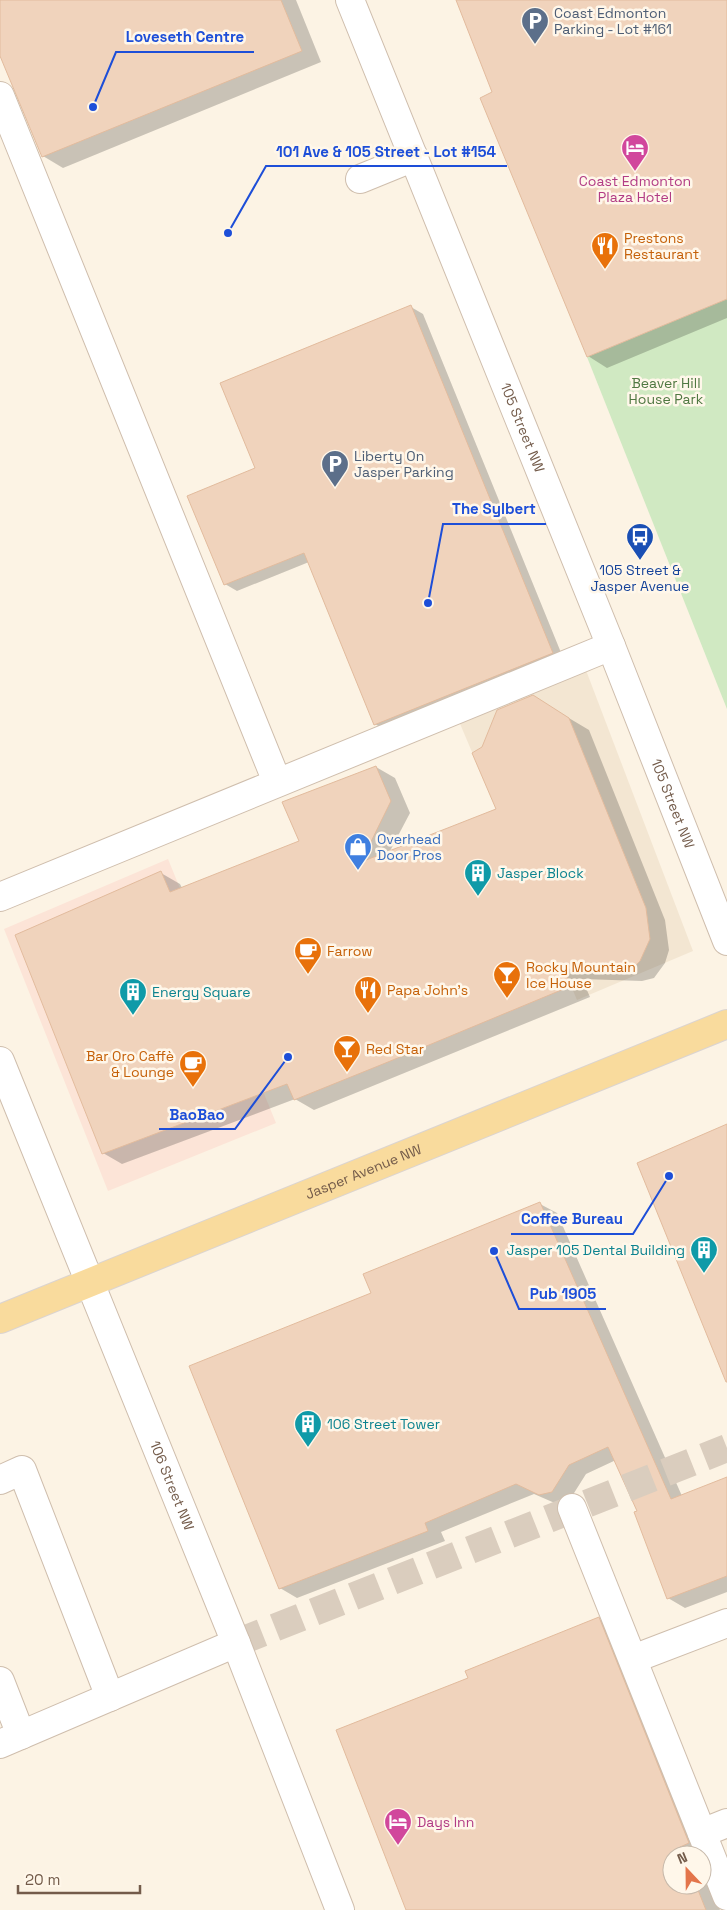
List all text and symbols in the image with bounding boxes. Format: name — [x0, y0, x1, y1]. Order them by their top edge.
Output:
place label: Coast Edmonton Parking - Lot #161 — [554, 4, 672, 38]
parking icon: Coast Edmonton Parking - Lot #161 — [520, 6, 550, 45]
callout: Loveseth Centre — [116, 22, 254, 52]
text: Loveseth Centre — [126, 27, 245, 46]
hotel icon: Coast Edmonton Plaza Hotel — [620, 133, 650, 172]
callout: 101 Ave & 105 Street - Lot #154 — [266, 136, 507, 166]
text: 101 Ave & 105 Street - Lot #154 — [276, 142, 497, 161]
place label: Coast Edmonton Plaza Hotel — [579, 172, 691, 206]
place label: Prestons Restaurant — [624, 229, 699, 263]
restaurant icon: Prestons Restaurant — [590, 231, 620, 270]
park label: Beaver Hill House Park — [629, 374, 704, 408]
street label: 105 Street NW — [497, 380, 549, 475]
place label: Liberty On Jasper Parking — [354, 447, 454, 481]
parking icon: Liberty On Jasper Parking — [320, 449, 350, 488]
callout: The Sylbert — [443, 494, 546, 524]
text: The Sylbert — [452, 499, 536, 518]
bus stop icon: 105 Street & Jasper Avenue — [625, 522, 655, 561]
place label: 105 Street & Jasper Avenue — [591, 561, 689, 595]
street label: 105 Street NW — [647, 756, 699, 851]
place label: Overhead Door Pros — [377, 830, 442, 864]
shop icon: Overhead Door Pros — [343, 832, 373, 871]
building icon: Jasper Block — [463, 858, 493, 897]
place label: Jasper Block — [497, 864, 584, 882]
cafe icon: Farrow — [293, 936, 323, 975]
place label: Farrow — [327, 942, 373, 960]
place label: Rocky Mountain Ice House — [526, 958, 636, 992]
bar icon: Rocky Mountain Ice House — [492, 960, 522, 999]
restaurant icon: Papa John's — [353, 975, 383, 1014]
building icon: Energy Square — [118, 977, 148, 1016]
place label: Papa John's — [387, 981, 468, 999]
place label: Energy Square — [152, 983, 250, 1001]
bar icon: Red Star — [332, 1034, 362, 1073]
place label: Red Star — [366, 1040, 424, 1058]
place label: Bar Oro Caffè & Lounge — [86, 1047, 174, 1081]
cafe icon: Bar Oro Caffè & Lounge — [178, 1049, 208, 1088]
callout: BaoBao — [159, 1099, 235, 1129]
text: BaoBao — [169, 1105, 225, 1124]
street label: Jasper Avenue NW — [302, 1140, 424, 1203]
callout: Coffee Bureau — [511, 1204, 633, 1234]
text: Coffee Bureau — [521, 1209, 623, 1228]
building icon: Jasper 105 Dental Building — [689, 1235, 719, 1274]
place label: Jasper 105 Dental Building — [507, 1241, 685, 1259]
callout: Pub 1905 — [519, 1279, 606, 1309]
text: Pub 1905 — [530, 1284, 596, 1303]
building icon: 106 Street Tower — [293, 1409, 323, 1448]
place label: 106 Street Tower — [327, 1415, 440, 1433]
street label: 106 Street NW — [146, 1438, 198, 1533]
hotel icon: Days Inn — [383, 1807, 413, 1846]
place label: Days Inn — [417, 1813, 474, 1831]
north arrow — [662, 1845, 712, 1895]
text: N — [674, 1848, 690, 1868]
scale bar — [18, 1862, 140, 1894]
text: 20 m — [25, 1870, 60, 1889]

